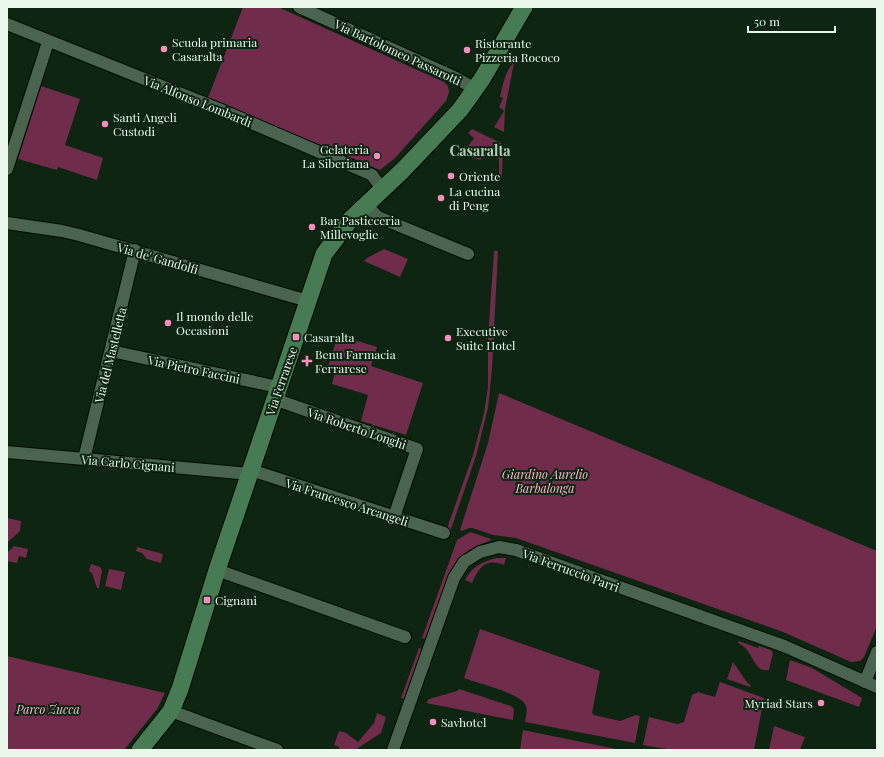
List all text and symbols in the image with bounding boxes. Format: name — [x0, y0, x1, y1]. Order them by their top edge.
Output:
scale bar — [748, 8, 835, 34]
text: 50 m — [754, 13, 780, 29]
street label: Via Bartolomeo Passarotti — [331, 15, 464, 89]
place label: Scuola primaria Casaralta — [172, 34, 257, 64]
place label: Ristorante Pizzeria Rococo — [475, 35, 560, 65]
marker: Scuola primaria Casaralta — [159, 44, 169, 54]
marker: Ristorante Pizzeria Rococo — [462, 45, 472, 55]
street label: Via Alfonso Lombardi — [141, 72, 255, 130]
place label: Santi Angeli Custodi — [113, 109, 177, 139]
marker: Santi Angeli Custodi — [100, 119, 110, 129]
place label: Gelateria La Siberiana — [302, 141, 369, 171]
district label: Casaralta — [449, 141, 511, 160]
marker: Gelateria La Siberiana — [372, 151, 382, 161]
place label: Oriente — [459, 168, 500, 184]
marker: Oriente — [446, 171, 456, 181]
place label: La cucina di Peng — [449, 183, 500, 213]
marker: La cucina di Peng — [436, 193, 446, 203]
place label: Bar Pasticceria Millevoglie — [320, 212, 400, 242]
marker: Bar Pasticceria Millevoglie — [307, 222, 317, 232]
street label: Via de' Gandolfi — [115, 239, 201, 277]
street label: Via del Mastelletta — [90, 306, 130, 405]
place label: Il mondo delle Occasioni — [176, 308, 253, 338]
marker: Il mondo delle Occasioni — [163, 318, 173, 328]
place label: Executive Suite Hotel — [456, 323, 516, 353]
place label: Casaralta — [304, 329, 355, 345]
marker: Casaralta — [291, 332, 301, 342]
marker: Executive Suite Hotel — [443, 333, 453, 343]
street label: Via Ferrarese — [261, 345, 300, 418]
place label: Benu Farmacia Ferrarese — [315, 346, 396, 376]
street label: Via Pietro Faccini — [146, 351, 242, 387]
marker: Benu Farmacia Ferrarese — [302, 356, 312, 366]
street label: Via Roberto Longhi — [305, 403, 409, 453]
street label: Via Carlo Cignani — [80, 451, 176, 475]
park label: Giardino Aurelio Barbalonga — [502, 466, 588, 496]
street label: Via Francesco Arcangeli — [283, 474, 411, 530]
street label: Via Ferruccio Parri — [520, 545, 622, 595]
place label: Cignani — [215, 592, 257, 608]
marker: Cignani — [202, 595, 212, 605]
place label: Myriad Stars — [744, 695, 813, 711]
marker: Myriad Stars — [816, 698, 826, 708]
park label: Parco Zucca — [15, 701, 80, 717]
place label: Savhotel — [441, 714, 487, 730]
marker: Savhotel — [428, 717, 438, 727]

